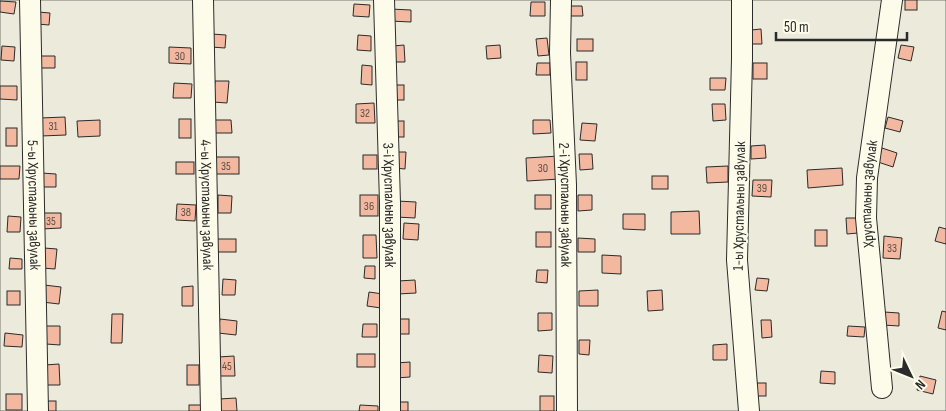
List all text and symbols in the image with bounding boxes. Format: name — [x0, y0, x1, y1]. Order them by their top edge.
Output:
scale bar — [776, 10, 907, 42]
text: 50 m — [784, 18, 809, 37]
house number: 30 — [175, 49, 185, 64]
house number: 32 — [360, 106, 370, 121]
house number: 31 — [48, 119, 58, 134]
street label: Хрустальны завулак — [857, 139, 882, 249]
street label: 5-ы Хрустальны завулак — [23, 140, 44, 271]
street label: 4-ы Хрустальны завулак — [196, 140, 217, 271]
street label: 1-ы Хрустальны завулак — [729, 141, 750, 271]
street label: 3-і Хрустальны завулак — [378, 142, 399, 268]
street label: 2-і Хрустальны завулак — [554, 142, 575, 268]
house number: 35 — [221, 159, 231, 174]
house number: 30 — [538, 161, 548, 176]
house number: 39 — [757, 181, 767, 196]
house number: 36 — [364, 199, 374, 214]
house number: 38 — [181, 205, 191, 220]
house number: 35 — [46, 214, 56, 229]
house number: 33 — [887, 241, 897, 256]
north arrow — [886, 351, 936, 401]
house number: 45 — [222, 359, 232, 374]
text: N — [911, 376, 929, 393]

